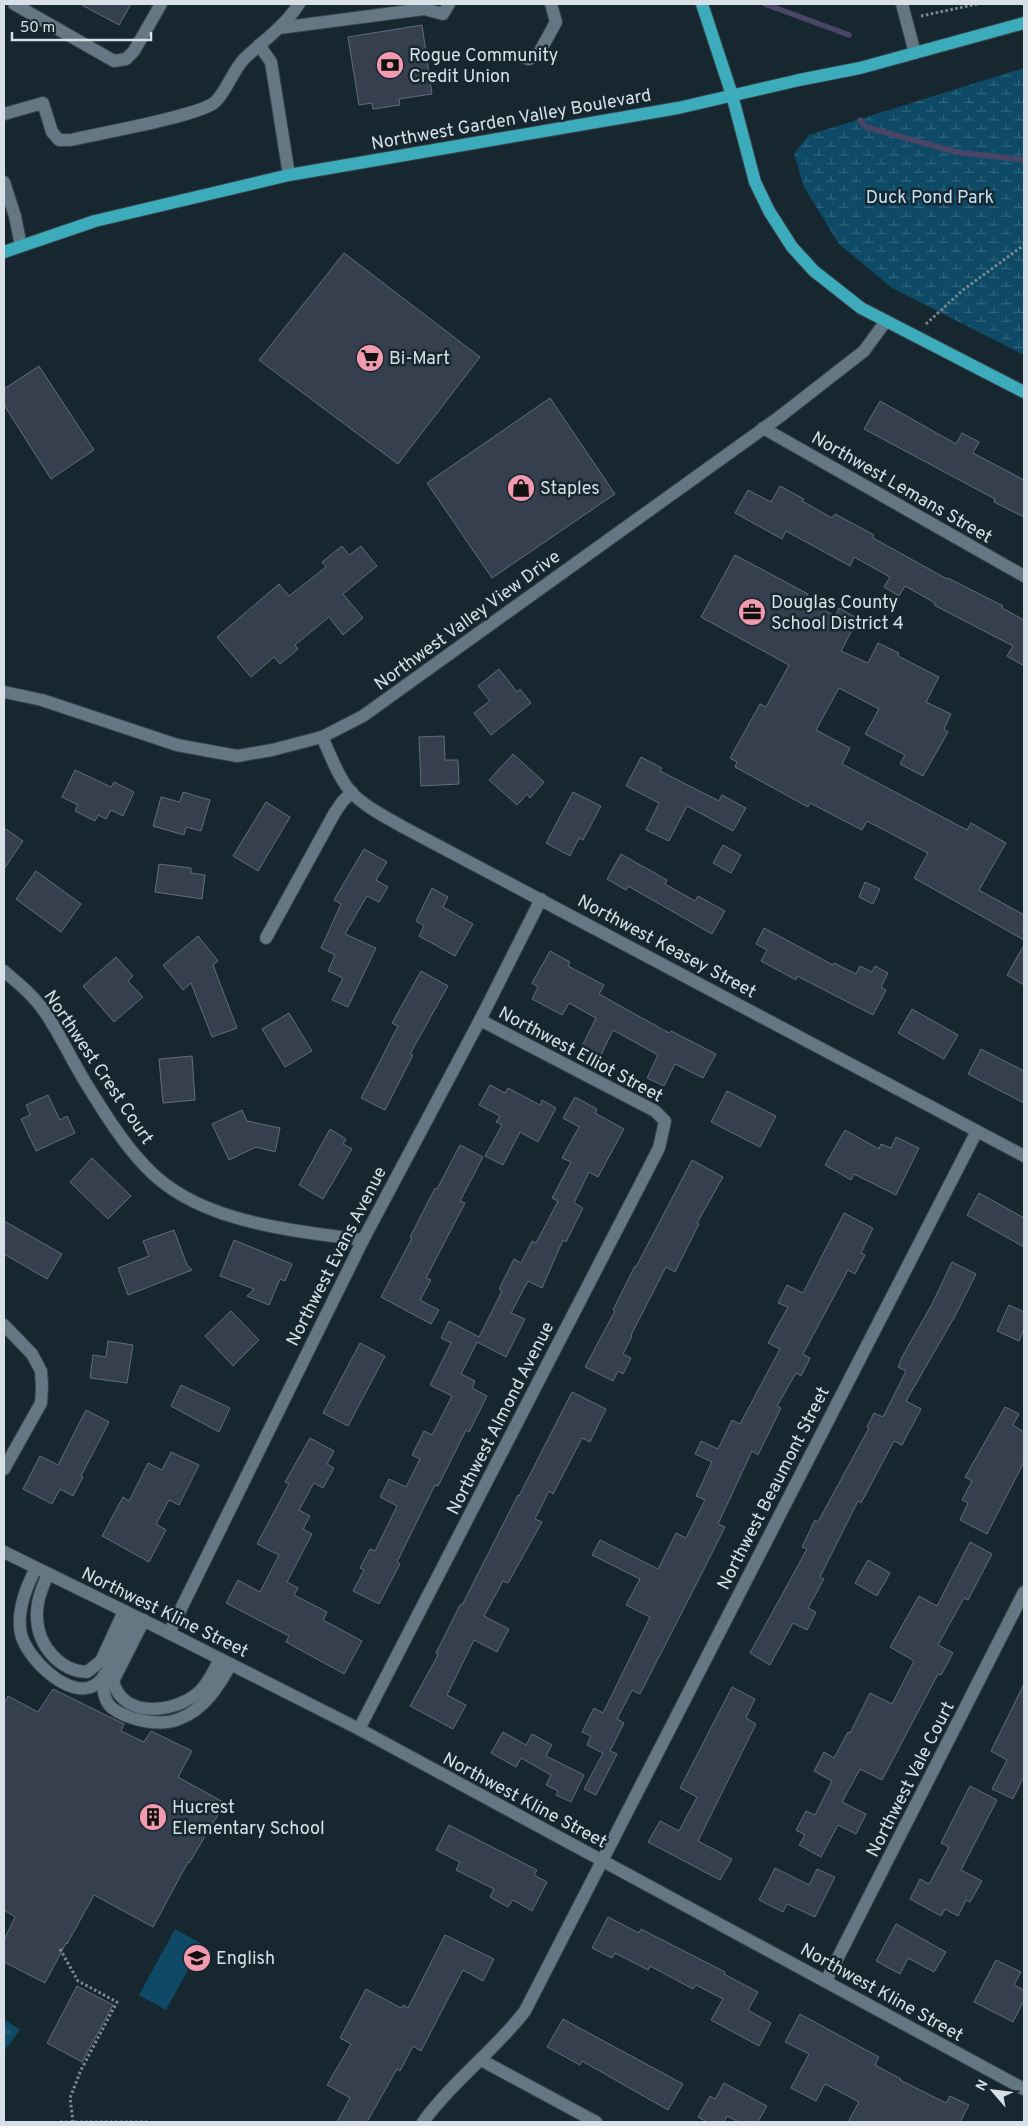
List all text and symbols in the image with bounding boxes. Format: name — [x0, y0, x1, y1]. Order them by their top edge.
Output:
scale bar — [12, 10, 151, 42]
text: 50 m — [20, 19, 55, 38]
place label: Rogue Community Credit Union — [409, 45, 558, 89]
bank icon: Rogue Community Credit Union — [375, 50, 405, 80]
street label: Northwest Garden Valley Boulevard — [369, 84, 653, 156]
park label: Duck Pond Park — [866, 187, 994, 210]
supermarket icon: Bi-Mart — [355, 343, 385, 373]
place label: Bi-Mart — [389, 348, 450, 371]
street label: Northwest Lemans Street — [807, 427, 996, 550]
shop icon: Staples — [506, 473, 536, 503]
place label: Staples — [540, 478, 600, 501]
street label: Northwest Valley View Drive — [370, 546, 565, 696]
place label: Douglas County School District 4 — [771, 592, 904, 636]
office icon: Douglas County School District 4 — [737, 597, 767, 627]
street label: Northwest Keasey Street — [573, 890, 760, 1004]
street label: Northwest Crest Court — [38, 986, 158, 1149]
street label: Northwest Elliot Street — [494, 1002, 667, 1108]
street label: Northwest Evans Avenue — [282, 1163, 393, 1350]
street label: Northwest Almond Avenue — [443, 1318, 560, 1519]
street label: Northwest Beaumont Street — [713, 1383, 836, 1594]
street label: Northwest Kline Street — [77, 1563, 252, 1664]
street label: Northwest Vale Court — [862, 1698, 961, 1861]
street label: Northwest Kline Street — [438, 1748, 610, 1854]
place label: Hucrest Elementary School — [172, 1797, 325, 1841]
building icon: Hucrest Elementary School — [138, 1802, 168, 1832]
street label: Northwest Kline Street — [796, 1939, 967, 2048]
school or university icon: English — [182, 1943, 212, 1973]
place label: English — [216, 1948, 275, 1971]
north arrow — [968, 2066, 1018, 2116]
text: N — [973, 2077, 993, 2094]

